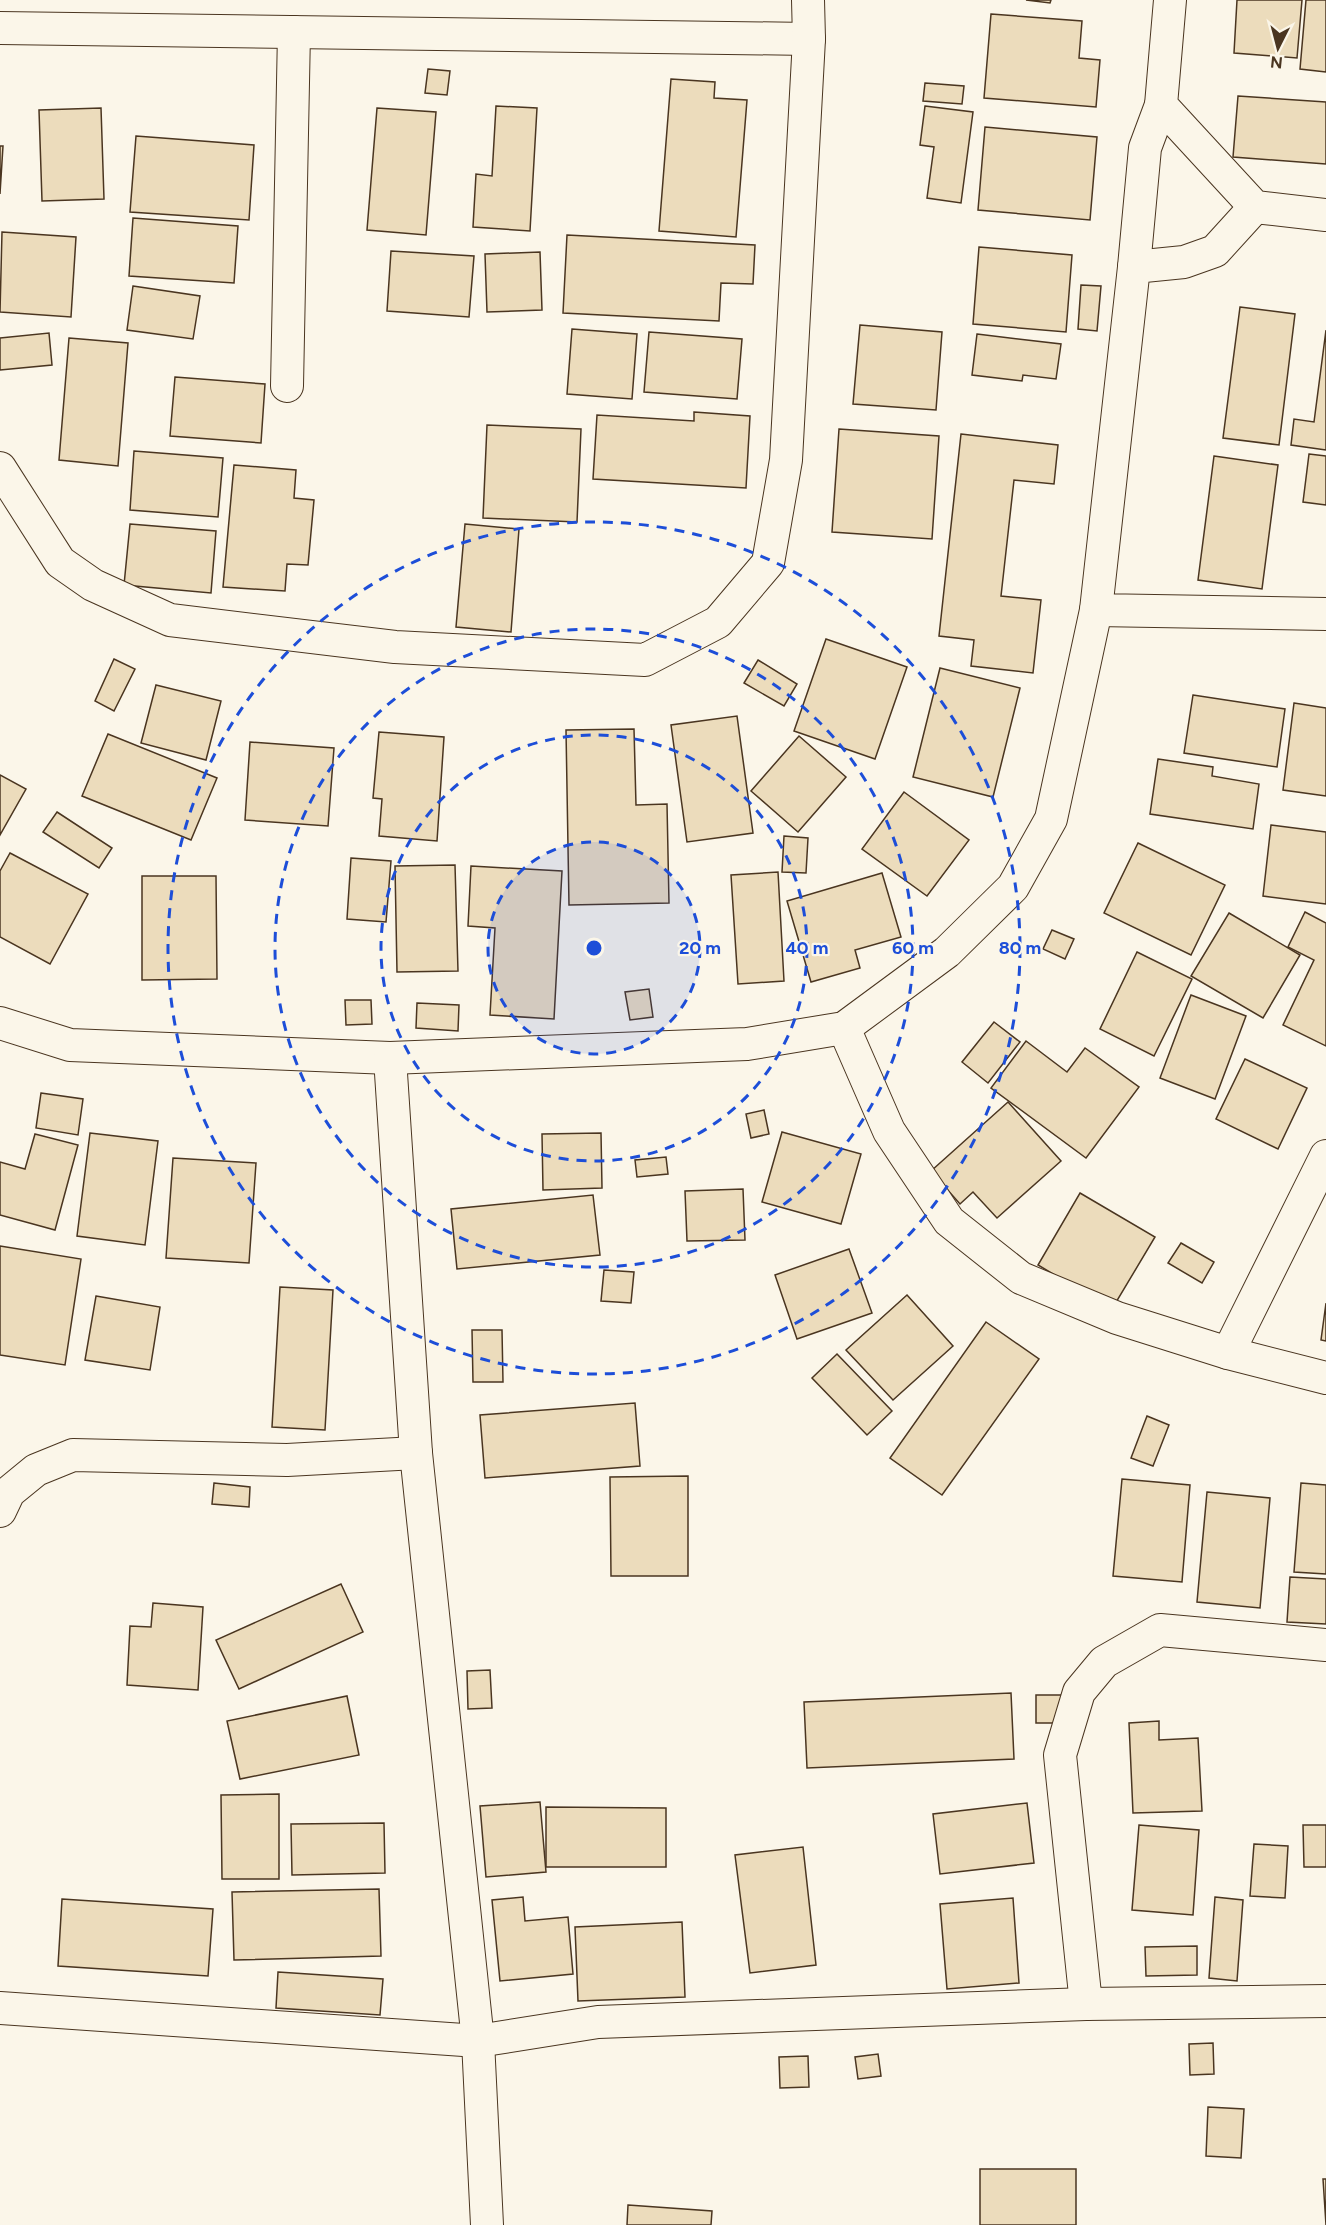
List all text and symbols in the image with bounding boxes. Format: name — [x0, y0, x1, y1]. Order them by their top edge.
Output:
north arrow — [1248, 18, 1308, 78]
text: N — [1269, 52, 1284, 73]
text: 20 m — [679, 937, 721, 959]
text: 40 m — [785, 937, 829, 959]
text: 60 m — [892, 937, 934, 959]
text: 80 m — [999, 937, 1041, 959]
centre of rings — [584, 938, 604, 958]

